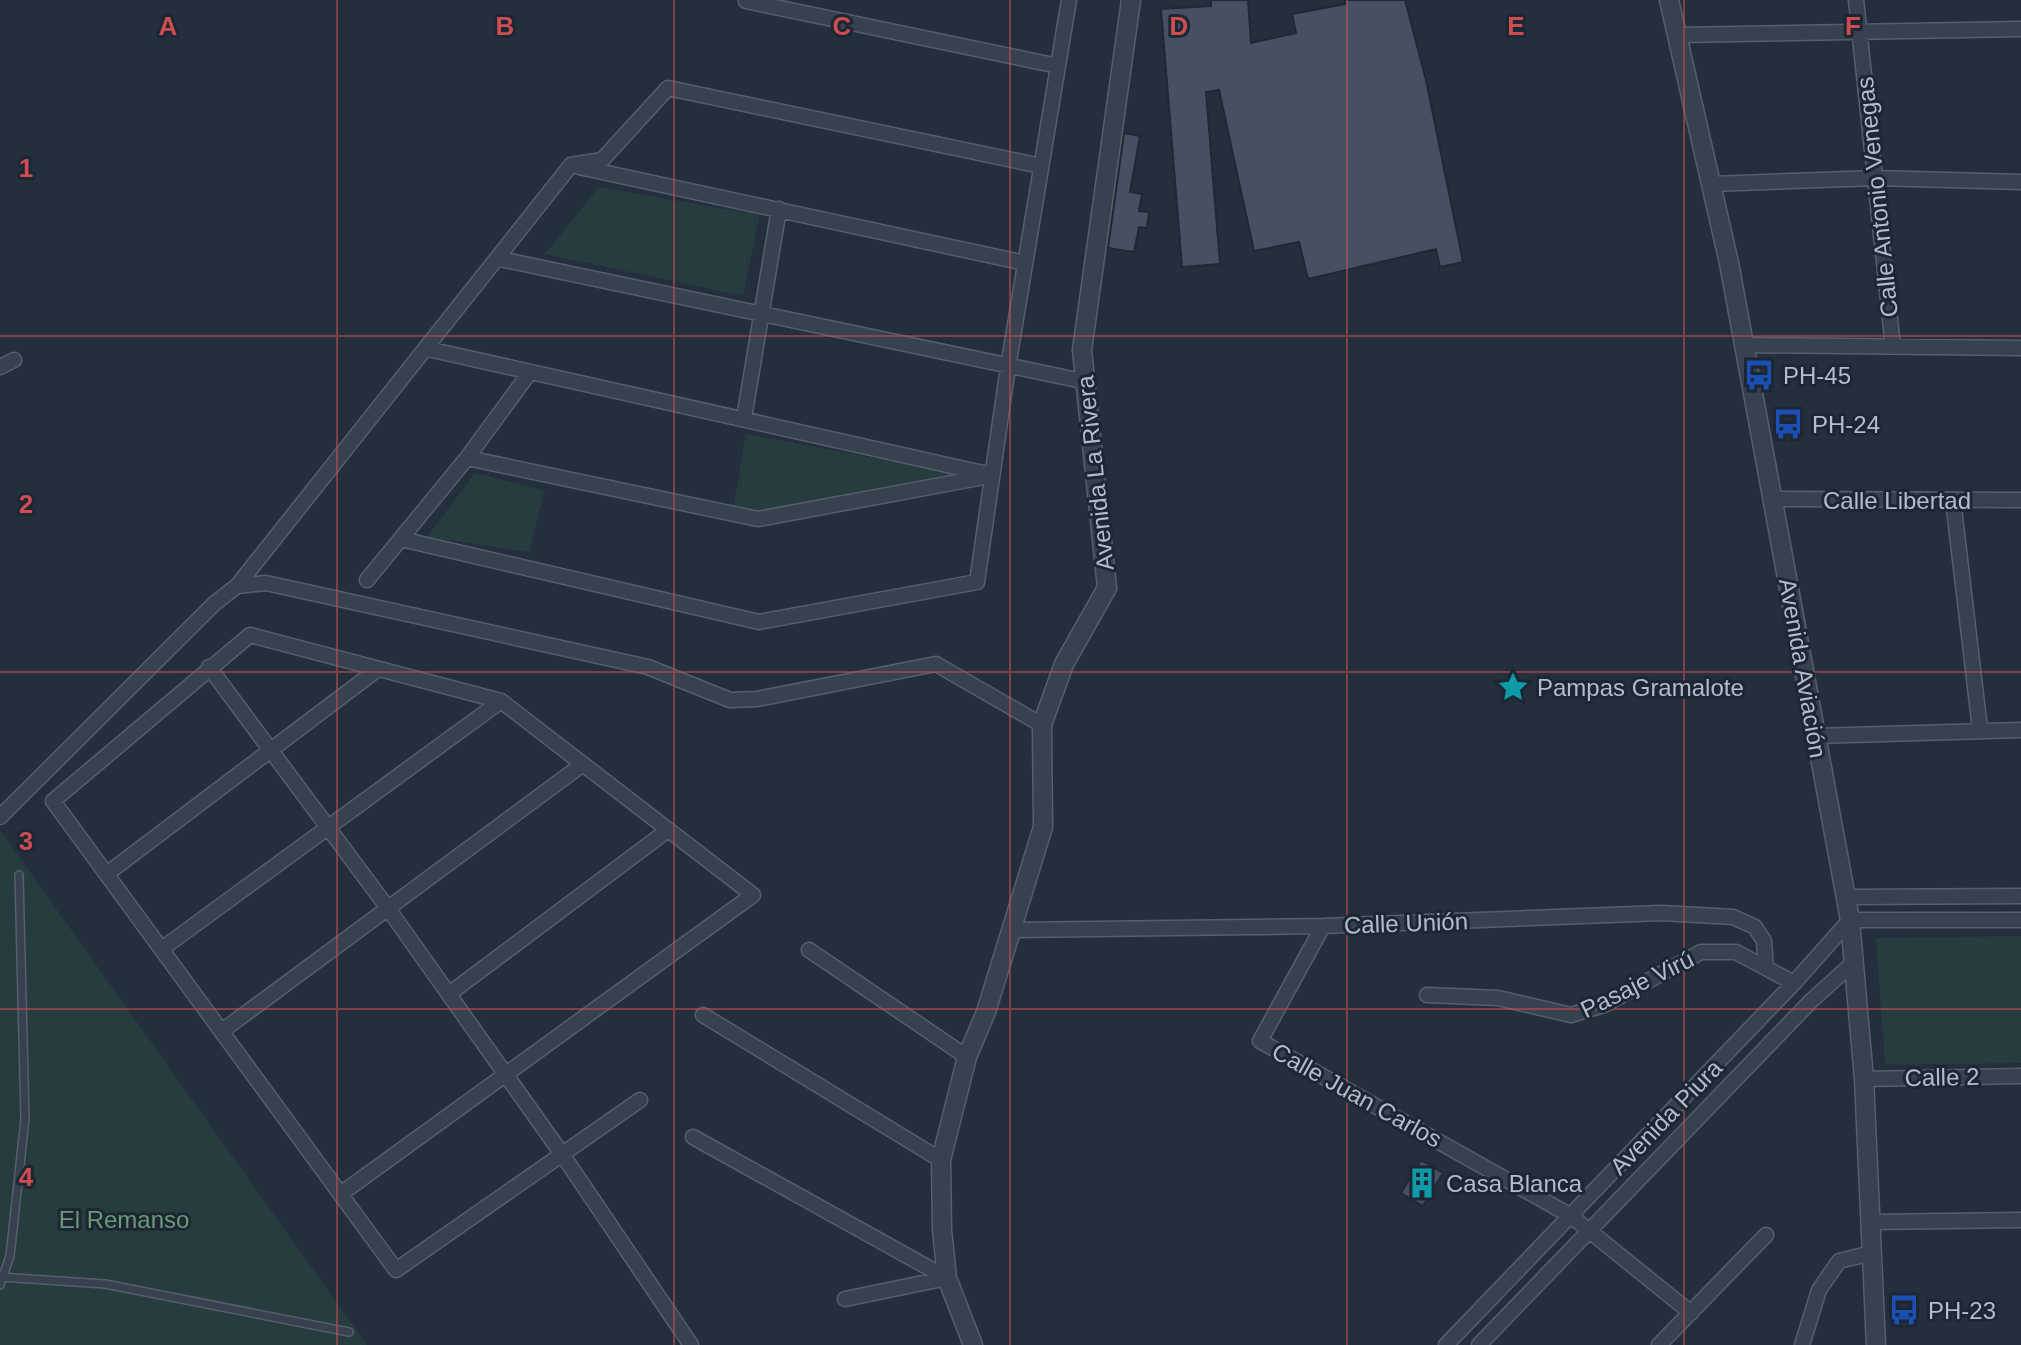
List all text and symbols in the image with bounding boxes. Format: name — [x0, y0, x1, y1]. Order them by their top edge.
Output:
text: A — [159, 11, 178, 41]
text: B — [496, 11, 514, 41]
text: C — [833, 11, 852, 41]
text: D — [1170, 11, 1188, 41]
text: E — [1507, 11, 1525, 41]
text: F — [1845, 11, 1861, 41]
street label: Calle Antonio Venegas — [1851, 75, 1903, 319]
text: 1 — [19, 153, 33, 183]
bus stop icon: PH-45 — [1742, 358, 1776, 392]
place label: PH-45 — [1783, 362, 1851, 389]
street label: Avenida La Rivera — [1071, 374, 1119, 572]
bus stop icon: PH-24 — [1771, 407, 1805, 441]
place label: PH-24 — [1812, 411, 1880, 438]
street label: Calle Libertad — [1823, 487, 1971, 514]
text: 2 — [19, 489, 33, 519]
street label: Avenida Aviación — [1774, 576, 1832, 760]
place icon: Pampas Gramalote — [1496, 670, 1530, 704]
place label: Pampas Gramalote — [1537, 674, 1744, 701]
text: 3 — [19, 826, 33, 856]
street label: Calle Unión — [1344, 907, 1468, 939]
street label: Pasaje Virú — [1576, 945, 1698, 1023]
street label: Calle Juan Carlos — [1268, 1037, 1446, 1153]
street label: Avenida Piura — [1605, 1054, 1728, 1180]
street label: Calle 2 — [1904, 1063, 1980, 1091]
text: 4 — [19, 1162, 34, 1192]
building icon: Casa Blanca — [1405, 1166, 1439, 1200]
place label: Casa Blanca — [1446, 1170, 1583, 1197]
park label: El Remanso — [59, 1206, 189, 1233]
bus stop icon: PH-23 — [1887, 1293, 1921, 1327]
place label: PH-23 — [1928, 1297, 1996, 1324]

